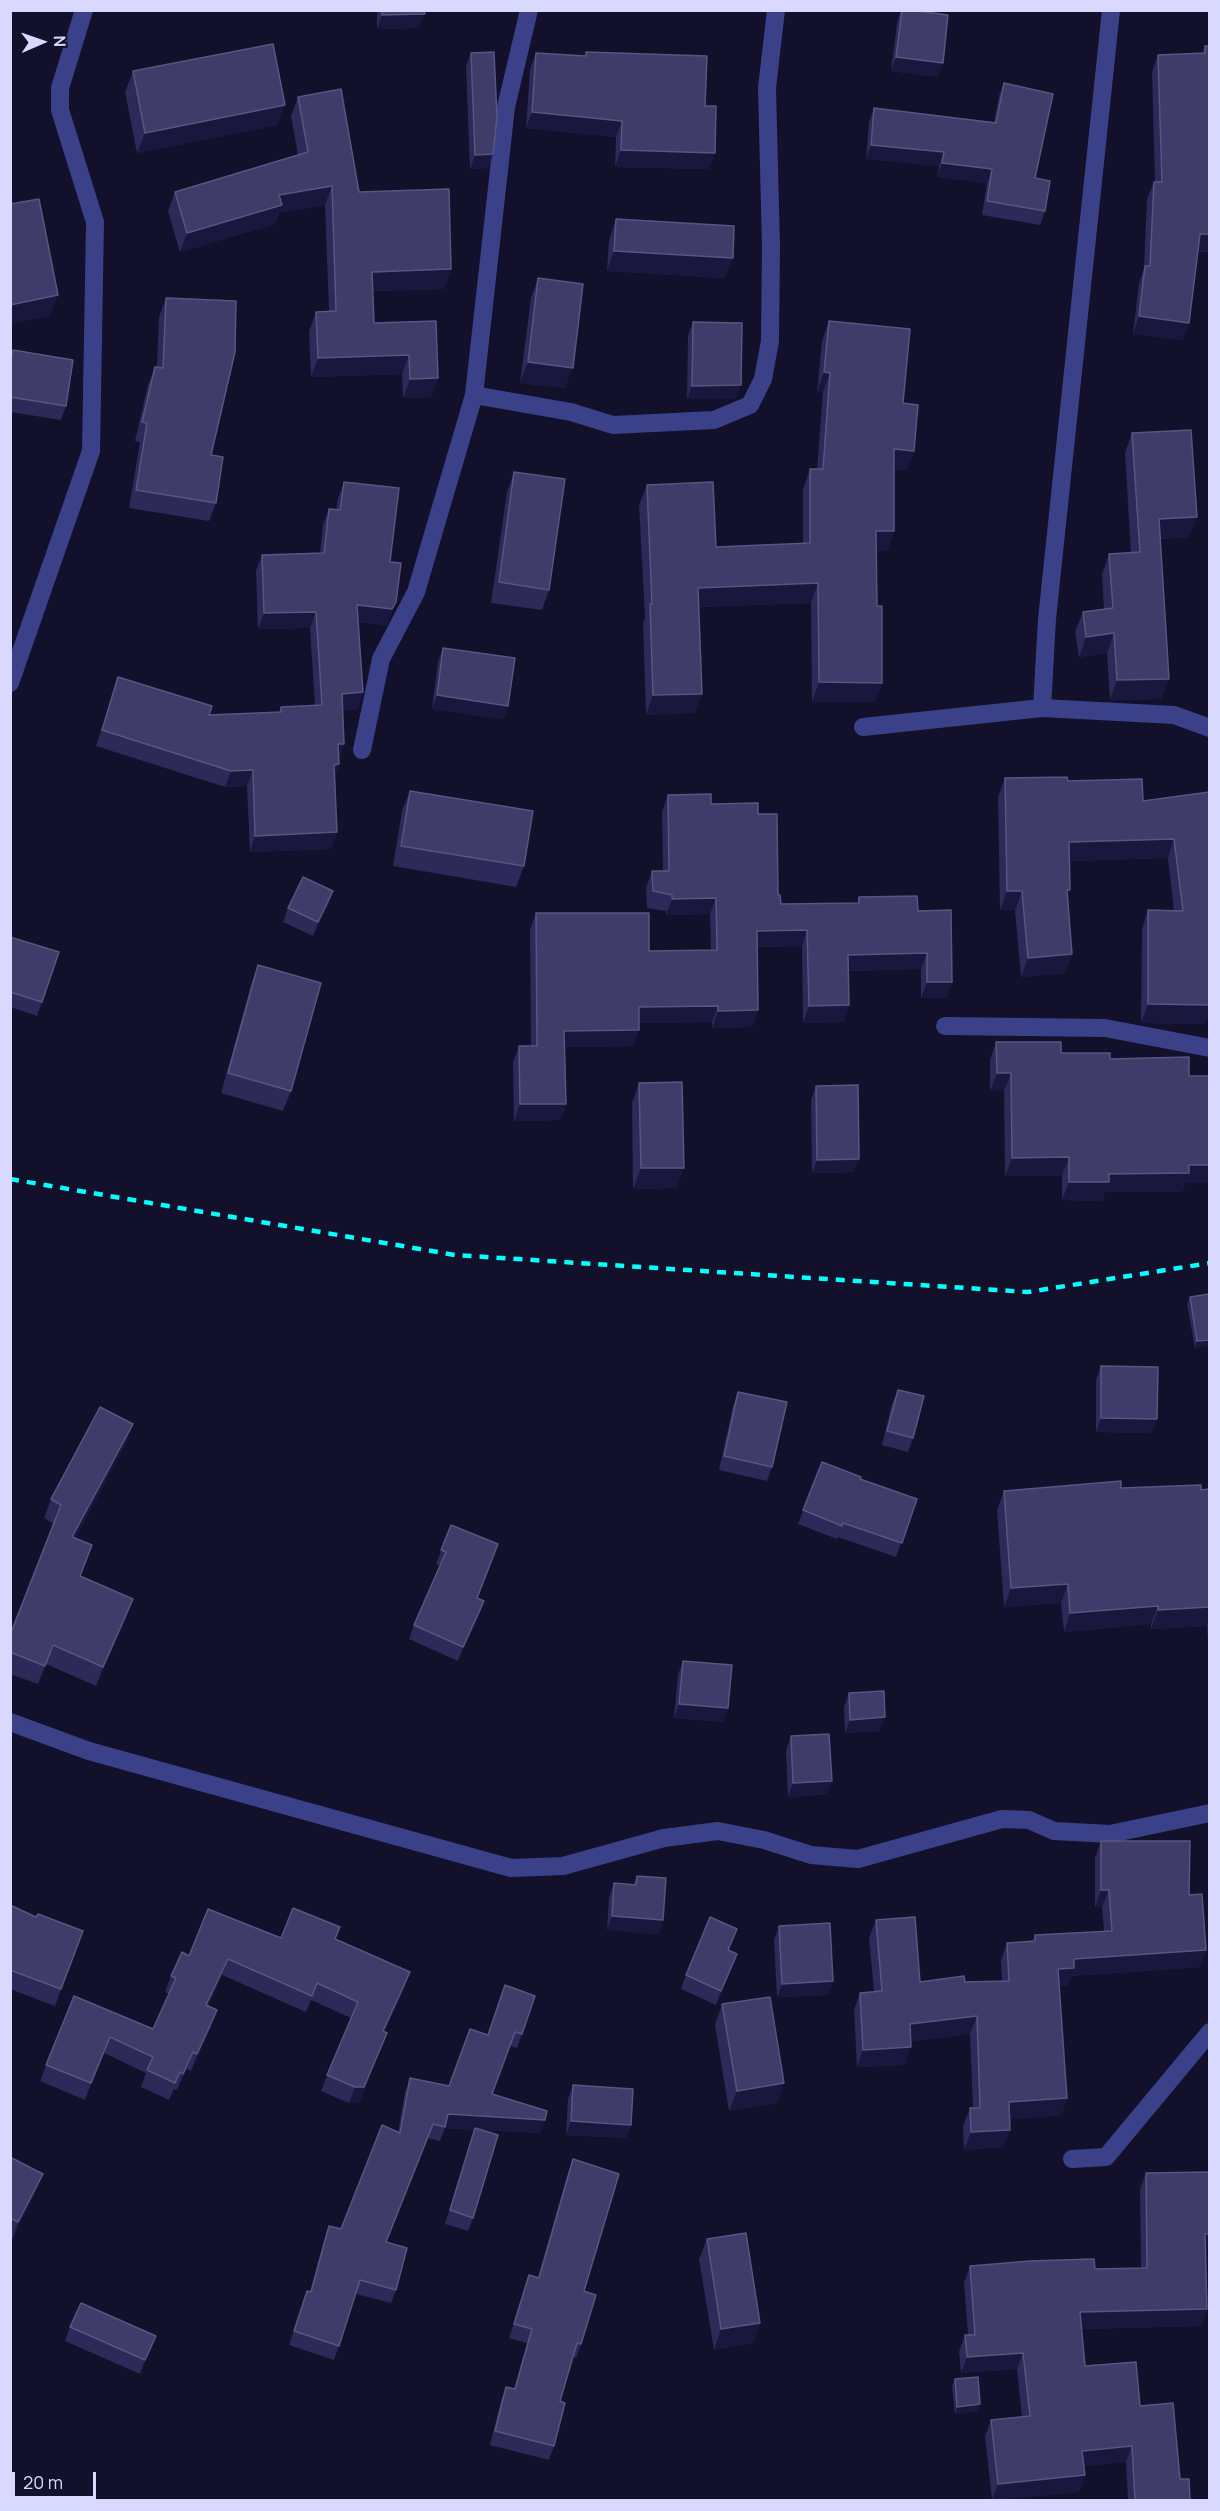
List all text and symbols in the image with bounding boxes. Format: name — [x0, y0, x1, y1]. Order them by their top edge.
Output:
north arrow — [12, 12, 72, 72]
text: N — [49, 35, 71, 48]
scale bar — [15, 2460, 99, 2498]
text: 20 m — [23, 2470, 63, 2494]

